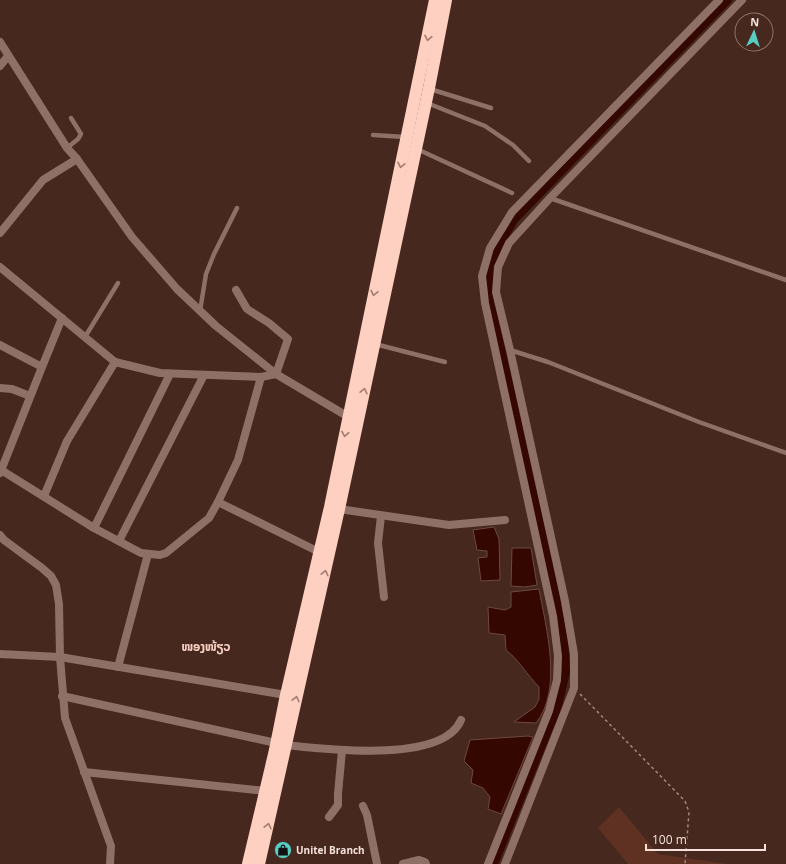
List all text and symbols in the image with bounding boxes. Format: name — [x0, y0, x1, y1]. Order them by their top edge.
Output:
north arrow — [734, 12, 774, 52]
text: N — [750, 14, 760, 29]
one-way arrow — [424, 35, 432, 41]
one-way arrow — [397, 162, 405, 169]
one-way arrow — [371, 290, 379, 296]
one-way arrow — [360, 387, 368, 394]
one-way arrow — [341, 430, 349, 437]
one-way arrow — [321, 569, 329, 576]
district label: ໜອງໜ້ຽວ — [181, 638, 231, 655]
one-way arrow — [292, 696, 300, 702]
one-way arrow — [263, 823, 271, 829]
scale bar — [646, 826, 765, 852]
text: 100 m — [652, 831, 687, 848]
shop icon: Unitel Branch — [273, 840, 293, 860]
place label: Unitel Branch — [296, 843, 365, 857]

